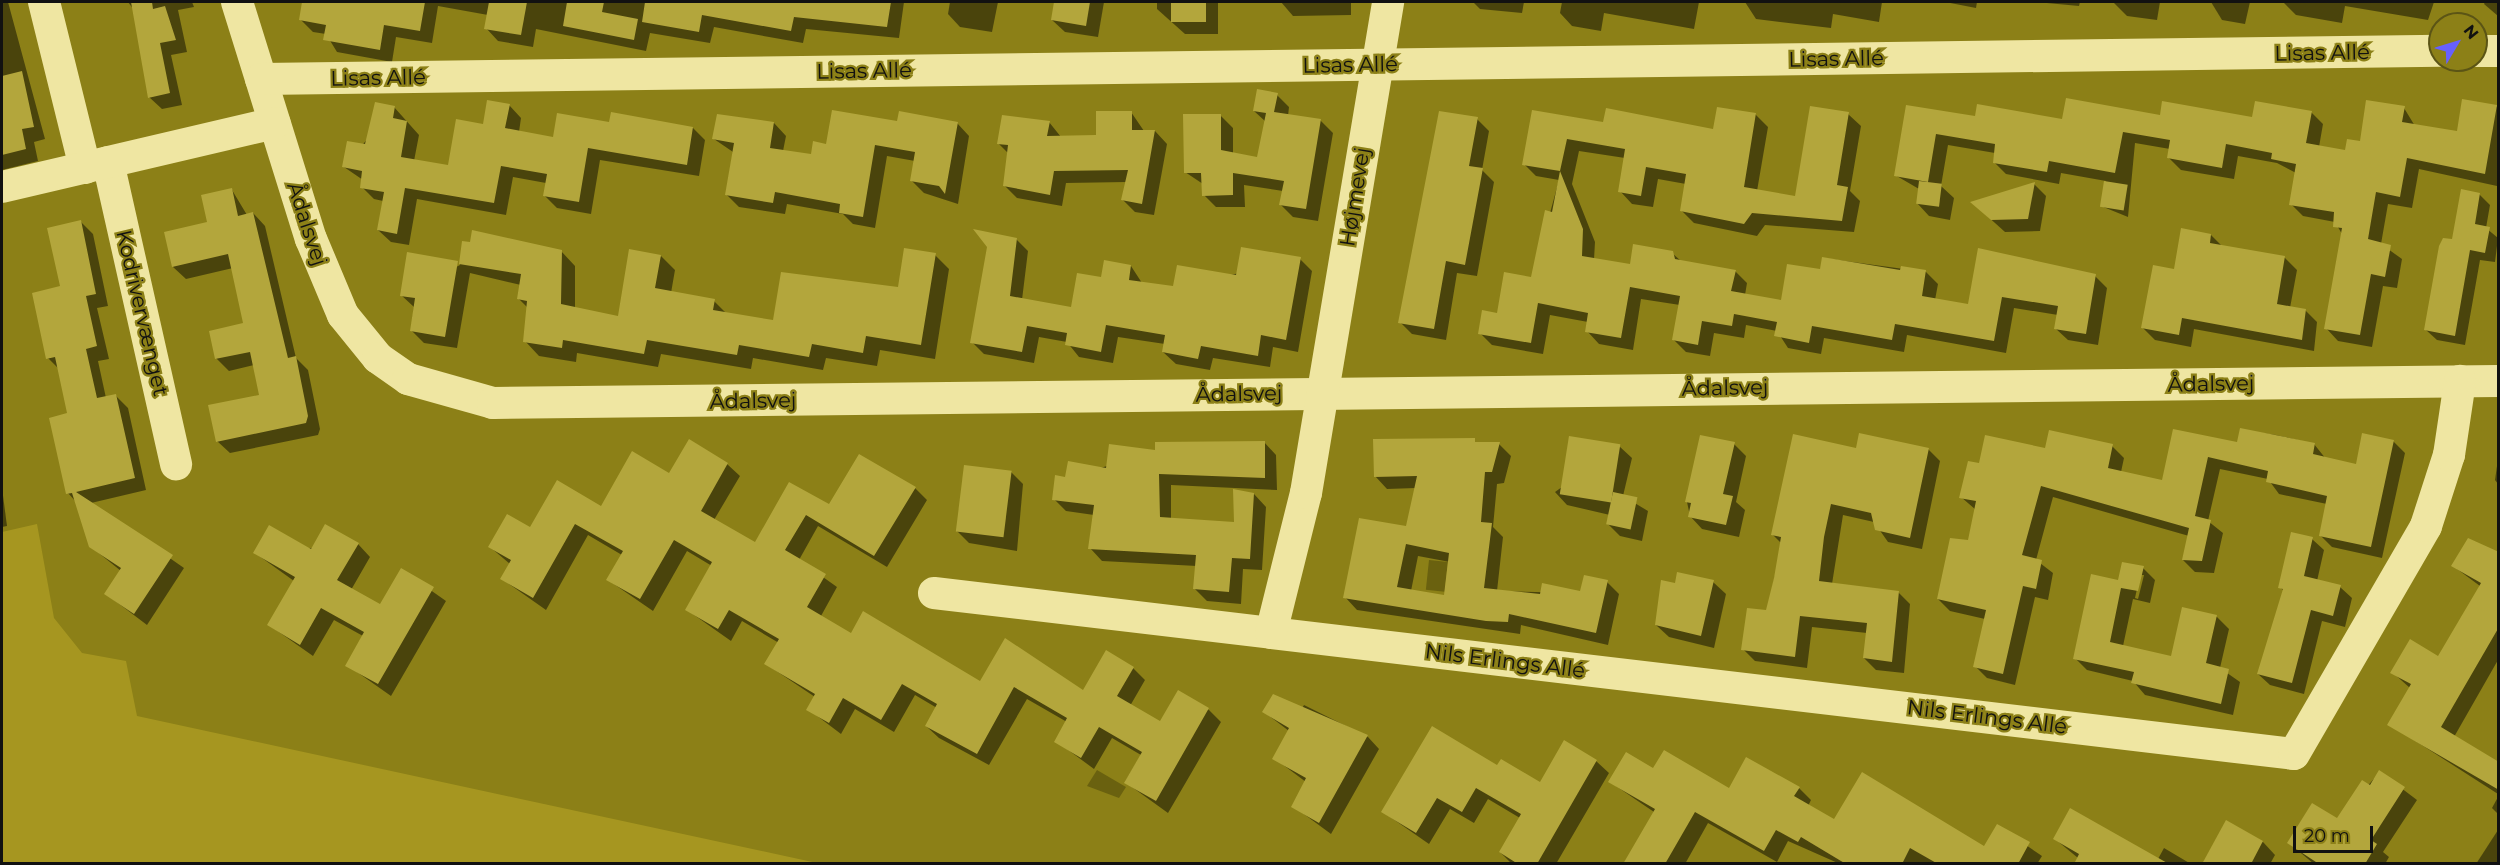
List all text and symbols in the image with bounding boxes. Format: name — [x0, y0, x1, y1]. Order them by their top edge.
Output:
north arrow — [2428, 12, 2488, 72]
text: N — [2460, 21, 2482, 43]
street label: Lisas Allé — [2274, 40, 2370, 66]
street label: Lisas Allé — [1788, 46, 1884, 72]
street label: Lisas Allé — [1302, 52, 1398, 78]
street label: Lisas Allé — [816, 58, 912, 84]
street label: Lisas Allé — [330, 65, 426, 91]
street label: Højmevej — [1335, 146, 1375, 248]
street label: Ådalsvej — [282, 179, 332, 269]
street label: Kodrivervænget — [111, 227, 173, 399]
street label: Ådalsvej — [2167, 371, 2255, 397]
street label: Ådalsvej — [1681, 375, 1769, 401]
street label: Ådalsvej — [1195, 381, 1283, 407]
street label: Ådalsvej — [709, 388, 797, 414]
street label: Nils Erlings Allé — [1424, 639, 1586, 683]
street label: Nils Erlings Allé — [1906, 695, 2068, 739]
scale bar — [2296, 814, 2376, 852]
text: 20 m — [2304, 825, 2350, 847]

